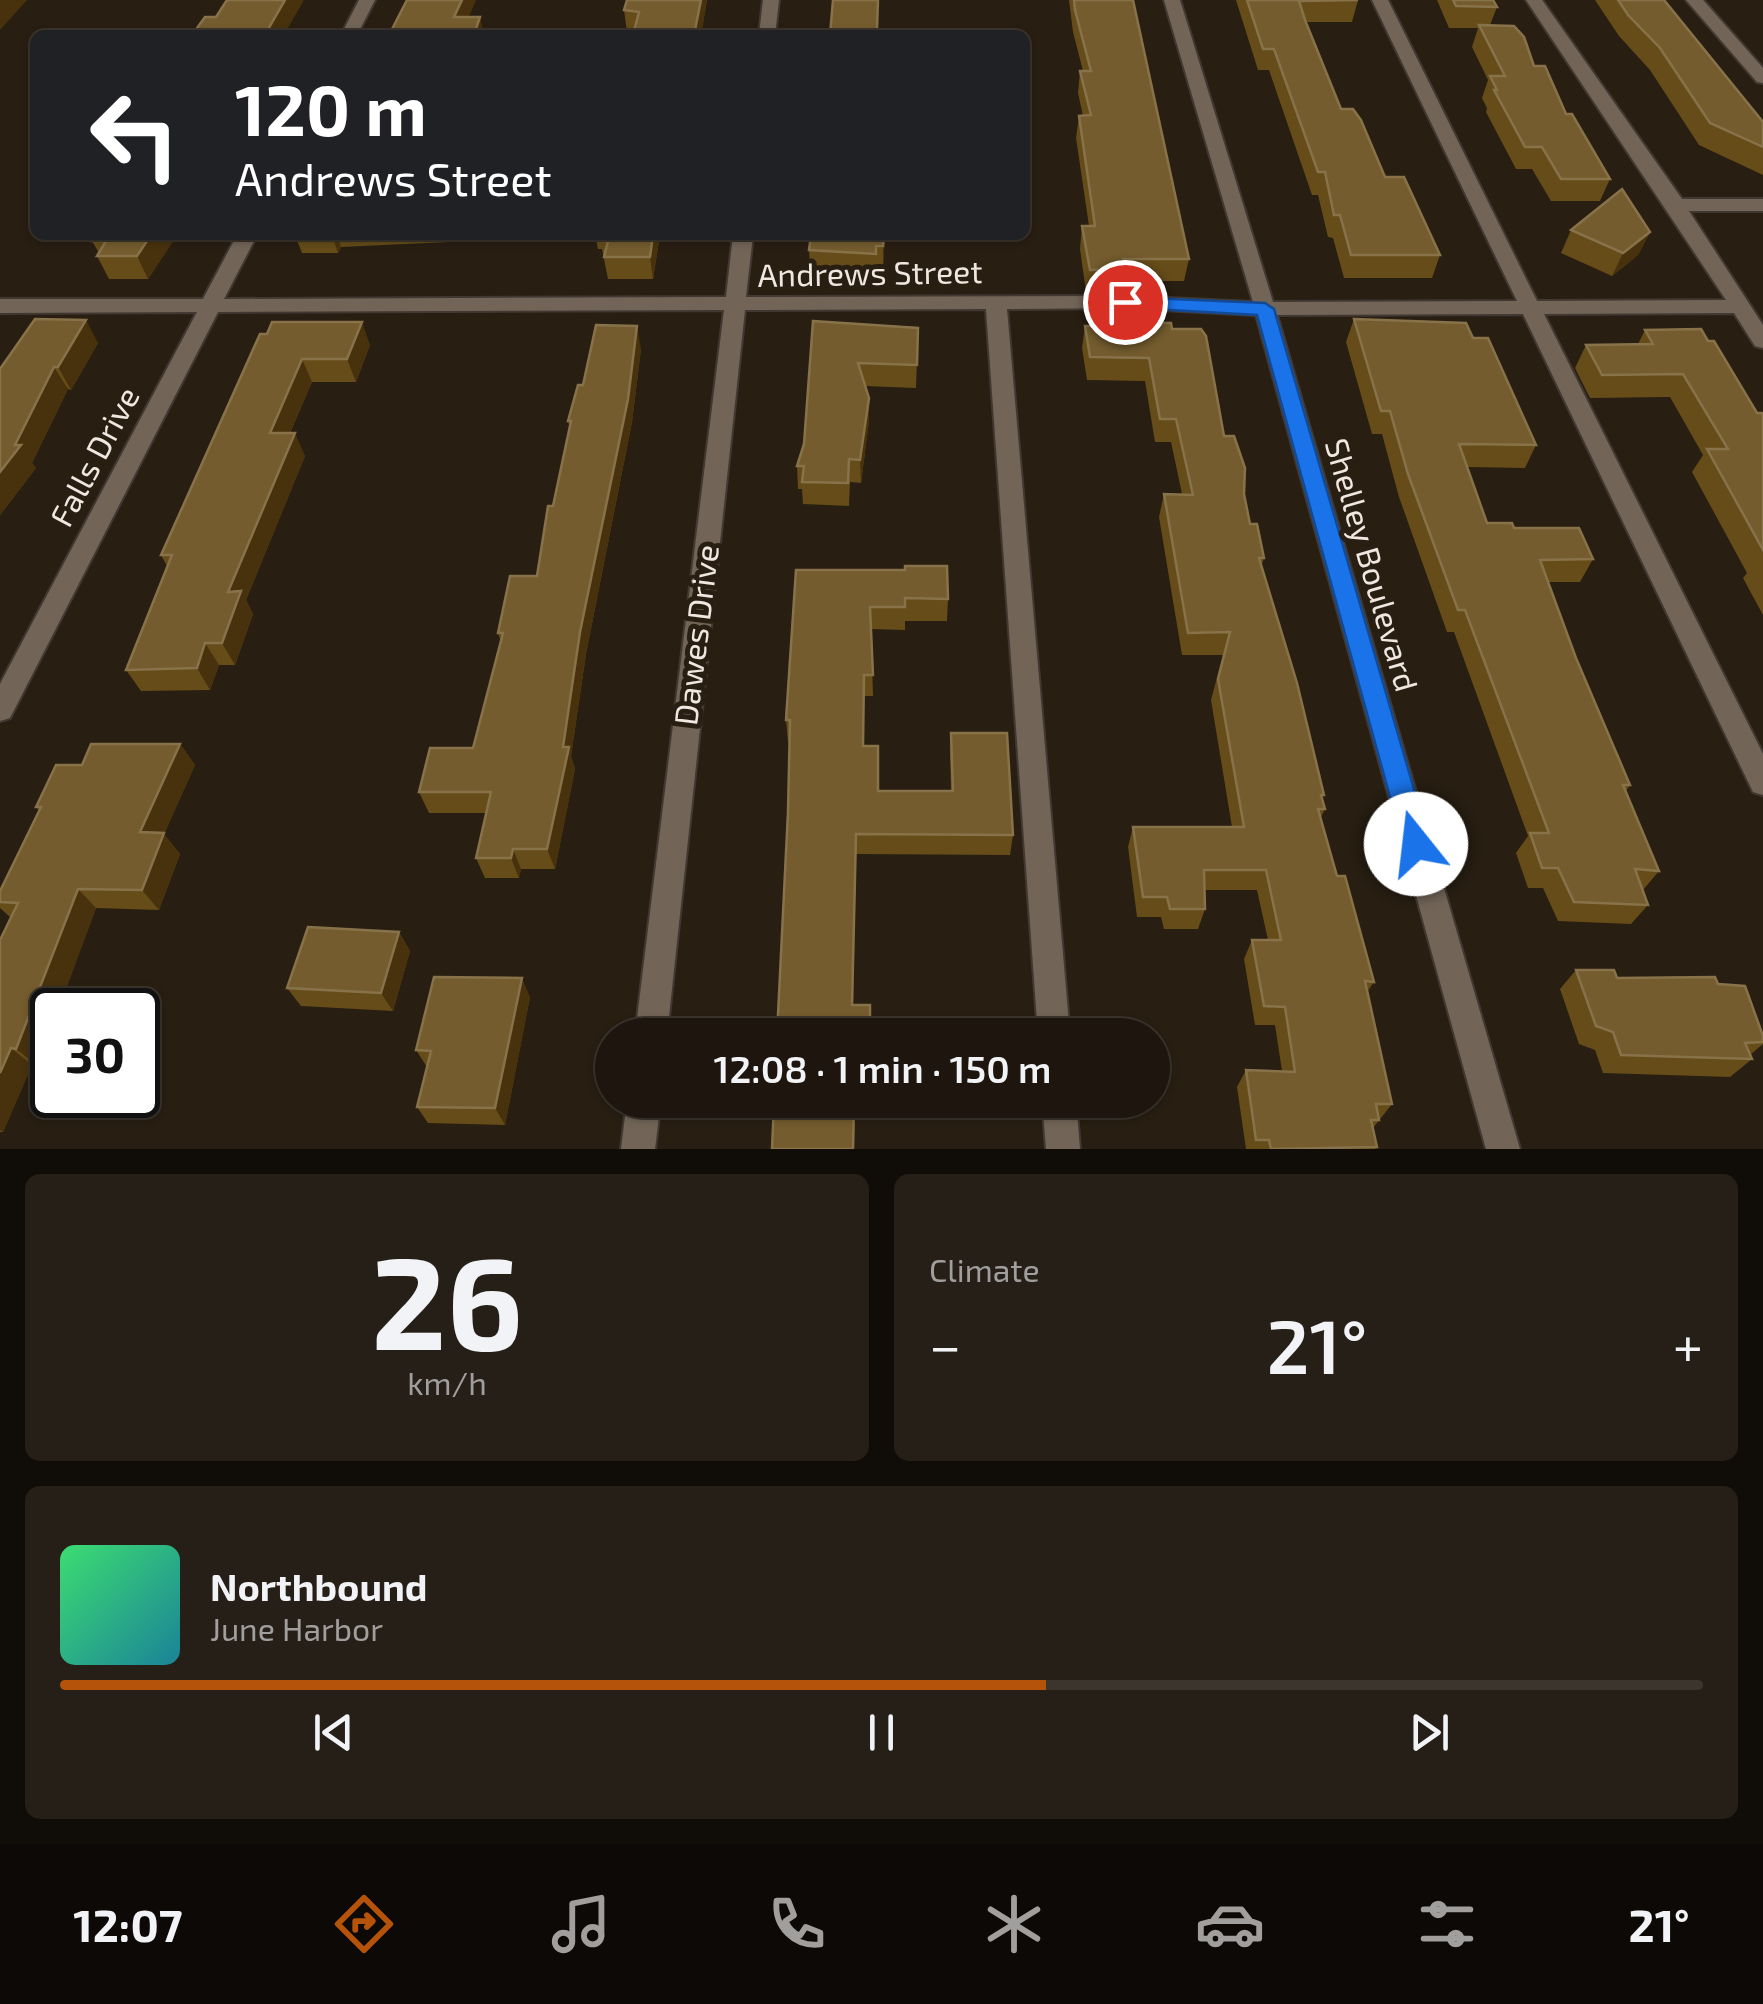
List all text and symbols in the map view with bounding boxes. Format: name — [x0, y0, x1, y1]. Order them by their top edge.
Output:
text: 120 m — [235, 66, 427, 150]
icon: left — [70, 70, 200, 200]
text: Andrews Street — [235, 151, 552, 205]
street label: Andrews Street — [757, 251, 983, 293]
pin — [1083, 260, 1168, 345]
icon: arrive — [1098, 275, 1153, 330]
street label: Falls Drive — [41, 380, 146, 532]
street label: Shelley Boulevard — [1319, 434, 1427, 695]
street label: Dawes Drive — [665, 542, 725, 727]
position arrow — [1364, 792, 1468, 896]
speed limit sign: 30 — [30, 988, 160, 1118]
text: 12:08 · 1 min · 150 m — [714, 1045, 1051, 1091]
text: 26 — [371, 1220, 523, 1376]
text: Climate — [929, 1250, 1040, 1288]
text: 21° — [1267, 1299, 1367, 1389]
text: − — [929, 1311, 961, 1377]
text: + — [1673, 1311, 1703, 1377]
text: km/h — [407, 1363, 487, 1401]
text: Northbound — [210, 1563, 428, 1609]
text: June Harbor — [210, 1609, 383, 1647]
icon: previous — [306, 1705, 361, 1760]
icon: pause — [854, 1705, 909, 1760]
icon: next — [1402, 1705, 1457, 1760]
icon: directions — [329, 1889, 399, 1959]
icon: music — [546, 1889, 616, 1959]
icon: phone — [762, 1889, 832, 1959]
icon: climate — [979, 1889, 1049, 1959]
icon: car — [1195, 1889, 1265, 1959]
icon: filters — [1412, 1889, 1482, 1959]
text: 12:07 — [73, 1897, 183, 1951]
text: 21° — [1629, 1897, 1690, 1951]

